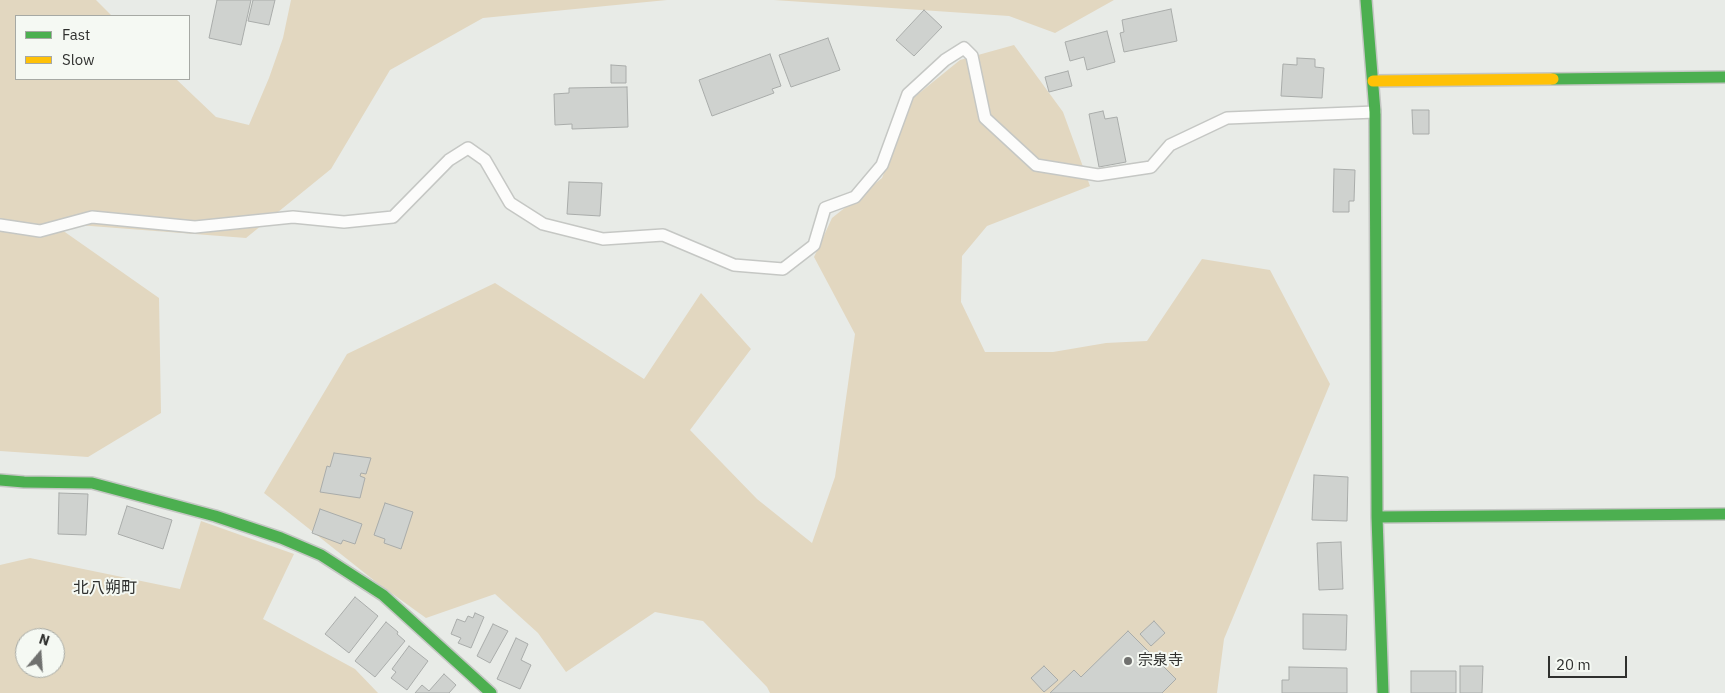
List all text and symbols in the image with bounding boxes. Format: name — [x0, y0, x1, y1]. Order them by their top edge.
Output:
legend — [15, 15, 190, 80]
text: Fast — [62, 25, 90, 44]
text: Slow — [62, 50, 95, 69]
district label: 北八朔町 — [73, 578, 137, 598]
north arrow — [15, 628, 65, 678]
text: N — [37, 630, 52, 650]
scale bar — [1550, 646, 1629, 678]
place label: 宗泉寺 — [1138, 652, 1183, 670]
marker: 宗泉寺 — [1122, 655, 1134, 667]
text: 20 m — [1556, 655, 1591, 674]

